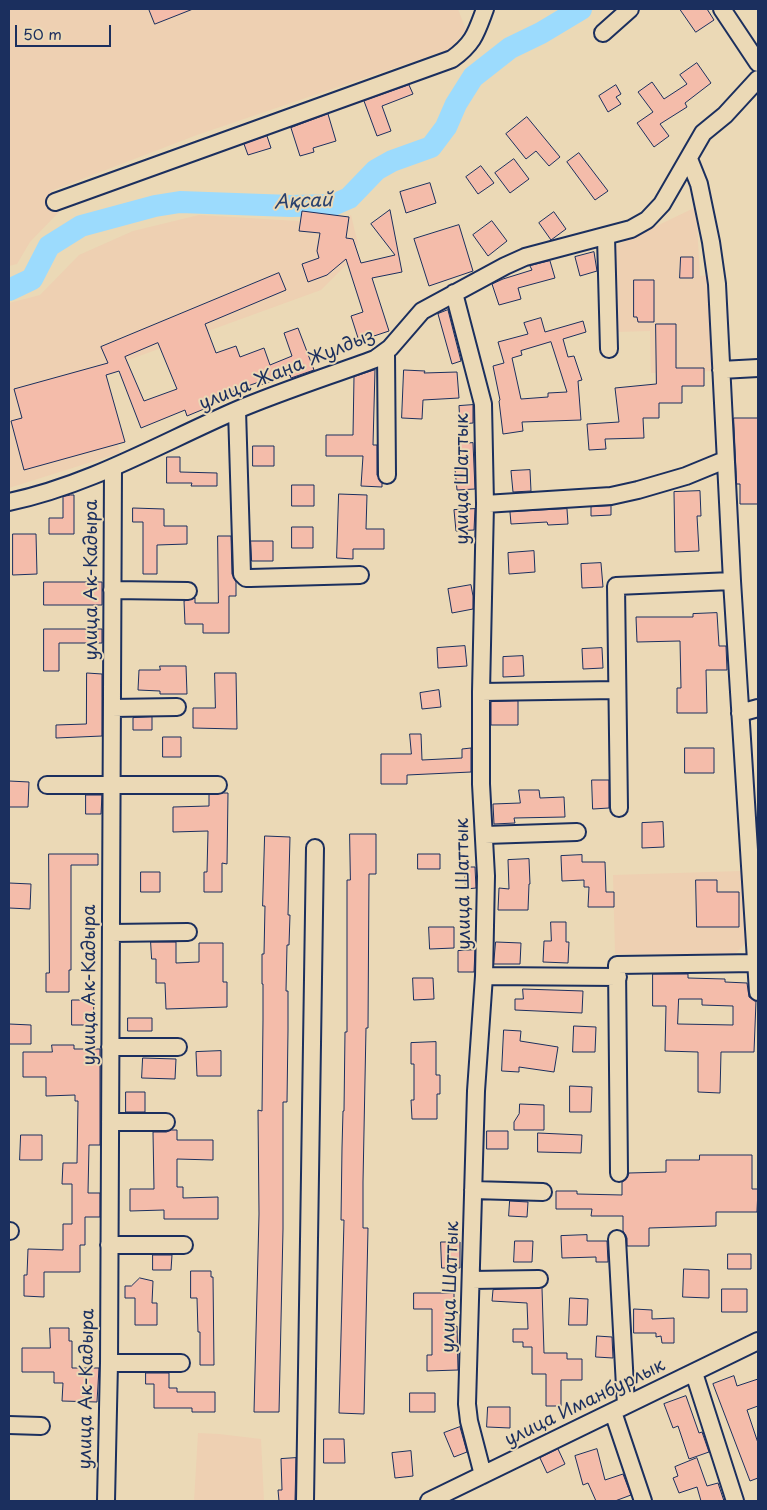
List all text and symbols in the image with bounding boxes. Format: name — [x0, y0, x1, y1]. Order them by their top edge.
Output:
scale bar — [18, 15, 114, 47]
text: 50 m — [23, 22, 62, 45]
water label: Ақсай — [274, 190, 332, 214]
street label: улица Жана Жулдыз — [196, 325, 378, 415]
street label: улица Шаттык — [452, 413, 474, 545]
street label: улица Ак-Кадыра — [81, 500, 103, 660]
street label: улица Шаттык — [452, 818, 476, 950]
street label: улица Ак-Кадыра — [79, 905, 101, 1065]
street label: улица Шаттык — [438, 1221, 464, 1353]
street label: улица Ак-Кадыра — [75, 1308, 99, 1470]
street label: улица Иманбурлык — [501, 1355, 669, 1451]

